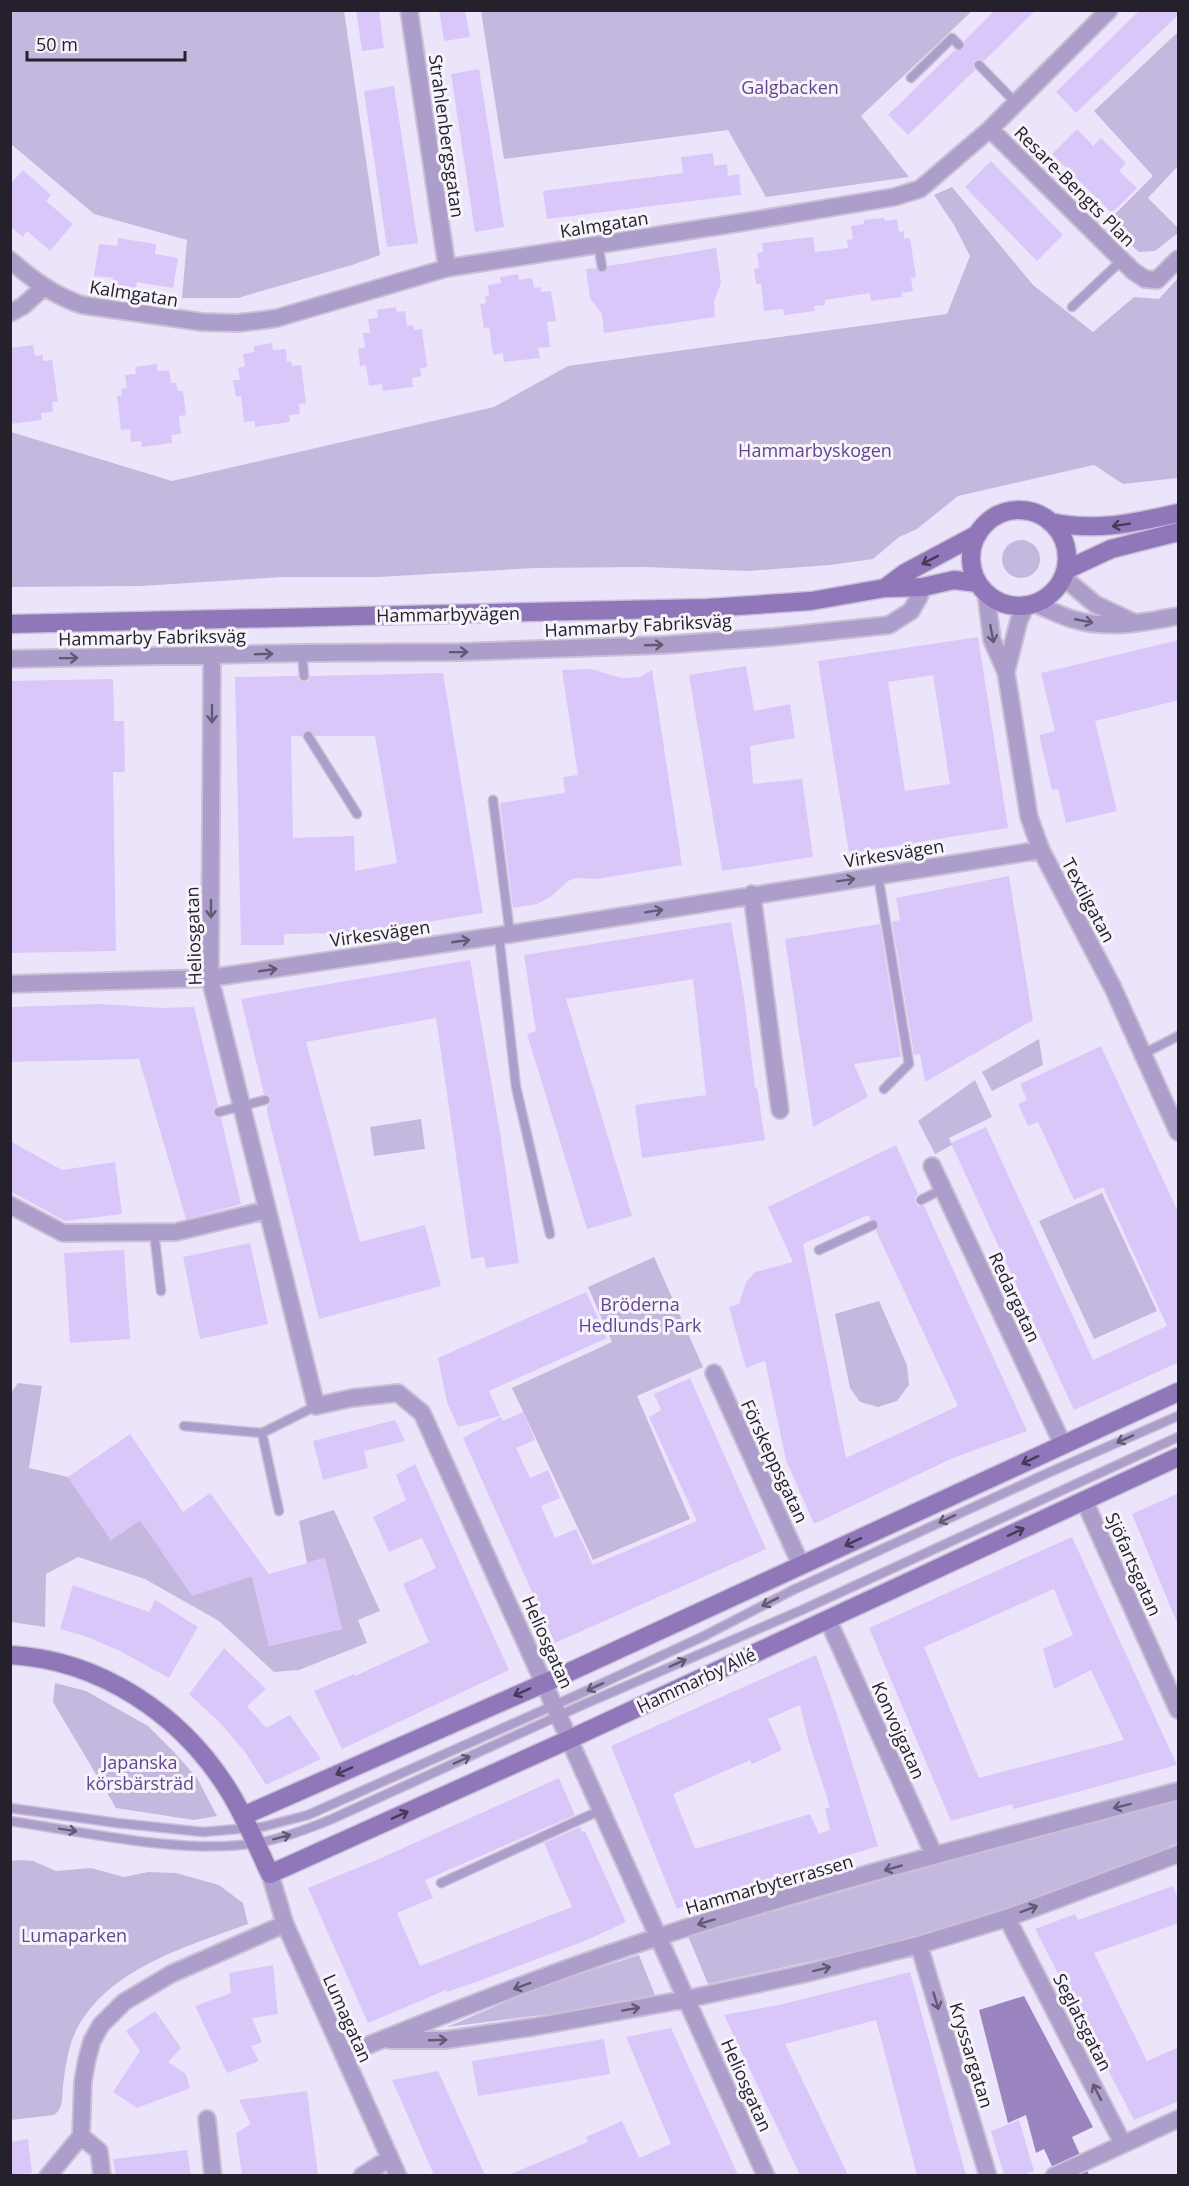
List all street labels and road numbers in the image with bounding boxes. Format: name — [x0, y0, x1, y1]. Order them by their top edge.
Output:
street label: Strahlenbergsgatan — [424, 53, 470, 219]
street label: Resare-Bengts Plan — [1009, 120, 1141, 252]
street label: Kalmgatan — [558, 205, 650, 243]
street label: Kalmgatan — [88, 274, 180, 312]
street label: Hammarbyvägen — [376, 601, 520, 627]
street label: Hammarby Fabriksväg — [544, 608, 733, 642]
street label: Hammarby Fabriksväg — [58, 623, 246, 651]
street label: Virkesvägen — [842, 833, 946, 873]
street label: Textilgatan — [1057, 854, 1121, 946]
street label: Heliosgatan — [179, 886, 207, 986]
street label: Virkesvägen — [328, 914, 432, 952]
street label: Redargatan — [984, 1248, 1046, 1346]
street label: Förskeppsgatan — [736, 1395, 814, 1527]
street label: Sjöfartsgatan — [1100, 1508, 1168, 1620]
street label: Heliosgatan — [517, 1592, 579, 1692]
street label: Hammarby Allé — [632, 1642, 760, 1718]
street label: Konvojgatan — [867, 1677, 931, 1783]
street label: Hammarbyterrassen — [682, 1849, 856, 1919]
street label: Seglatsgatan — [1048, 1969, 1118, 2075]
street label: Lumagatan — [318, 1970, 378, 2066]
street label: Kryssargatan — [945, 1999, 999, 2111]
street label: Heliosgatan — [716, 2035, 778, 2135]

